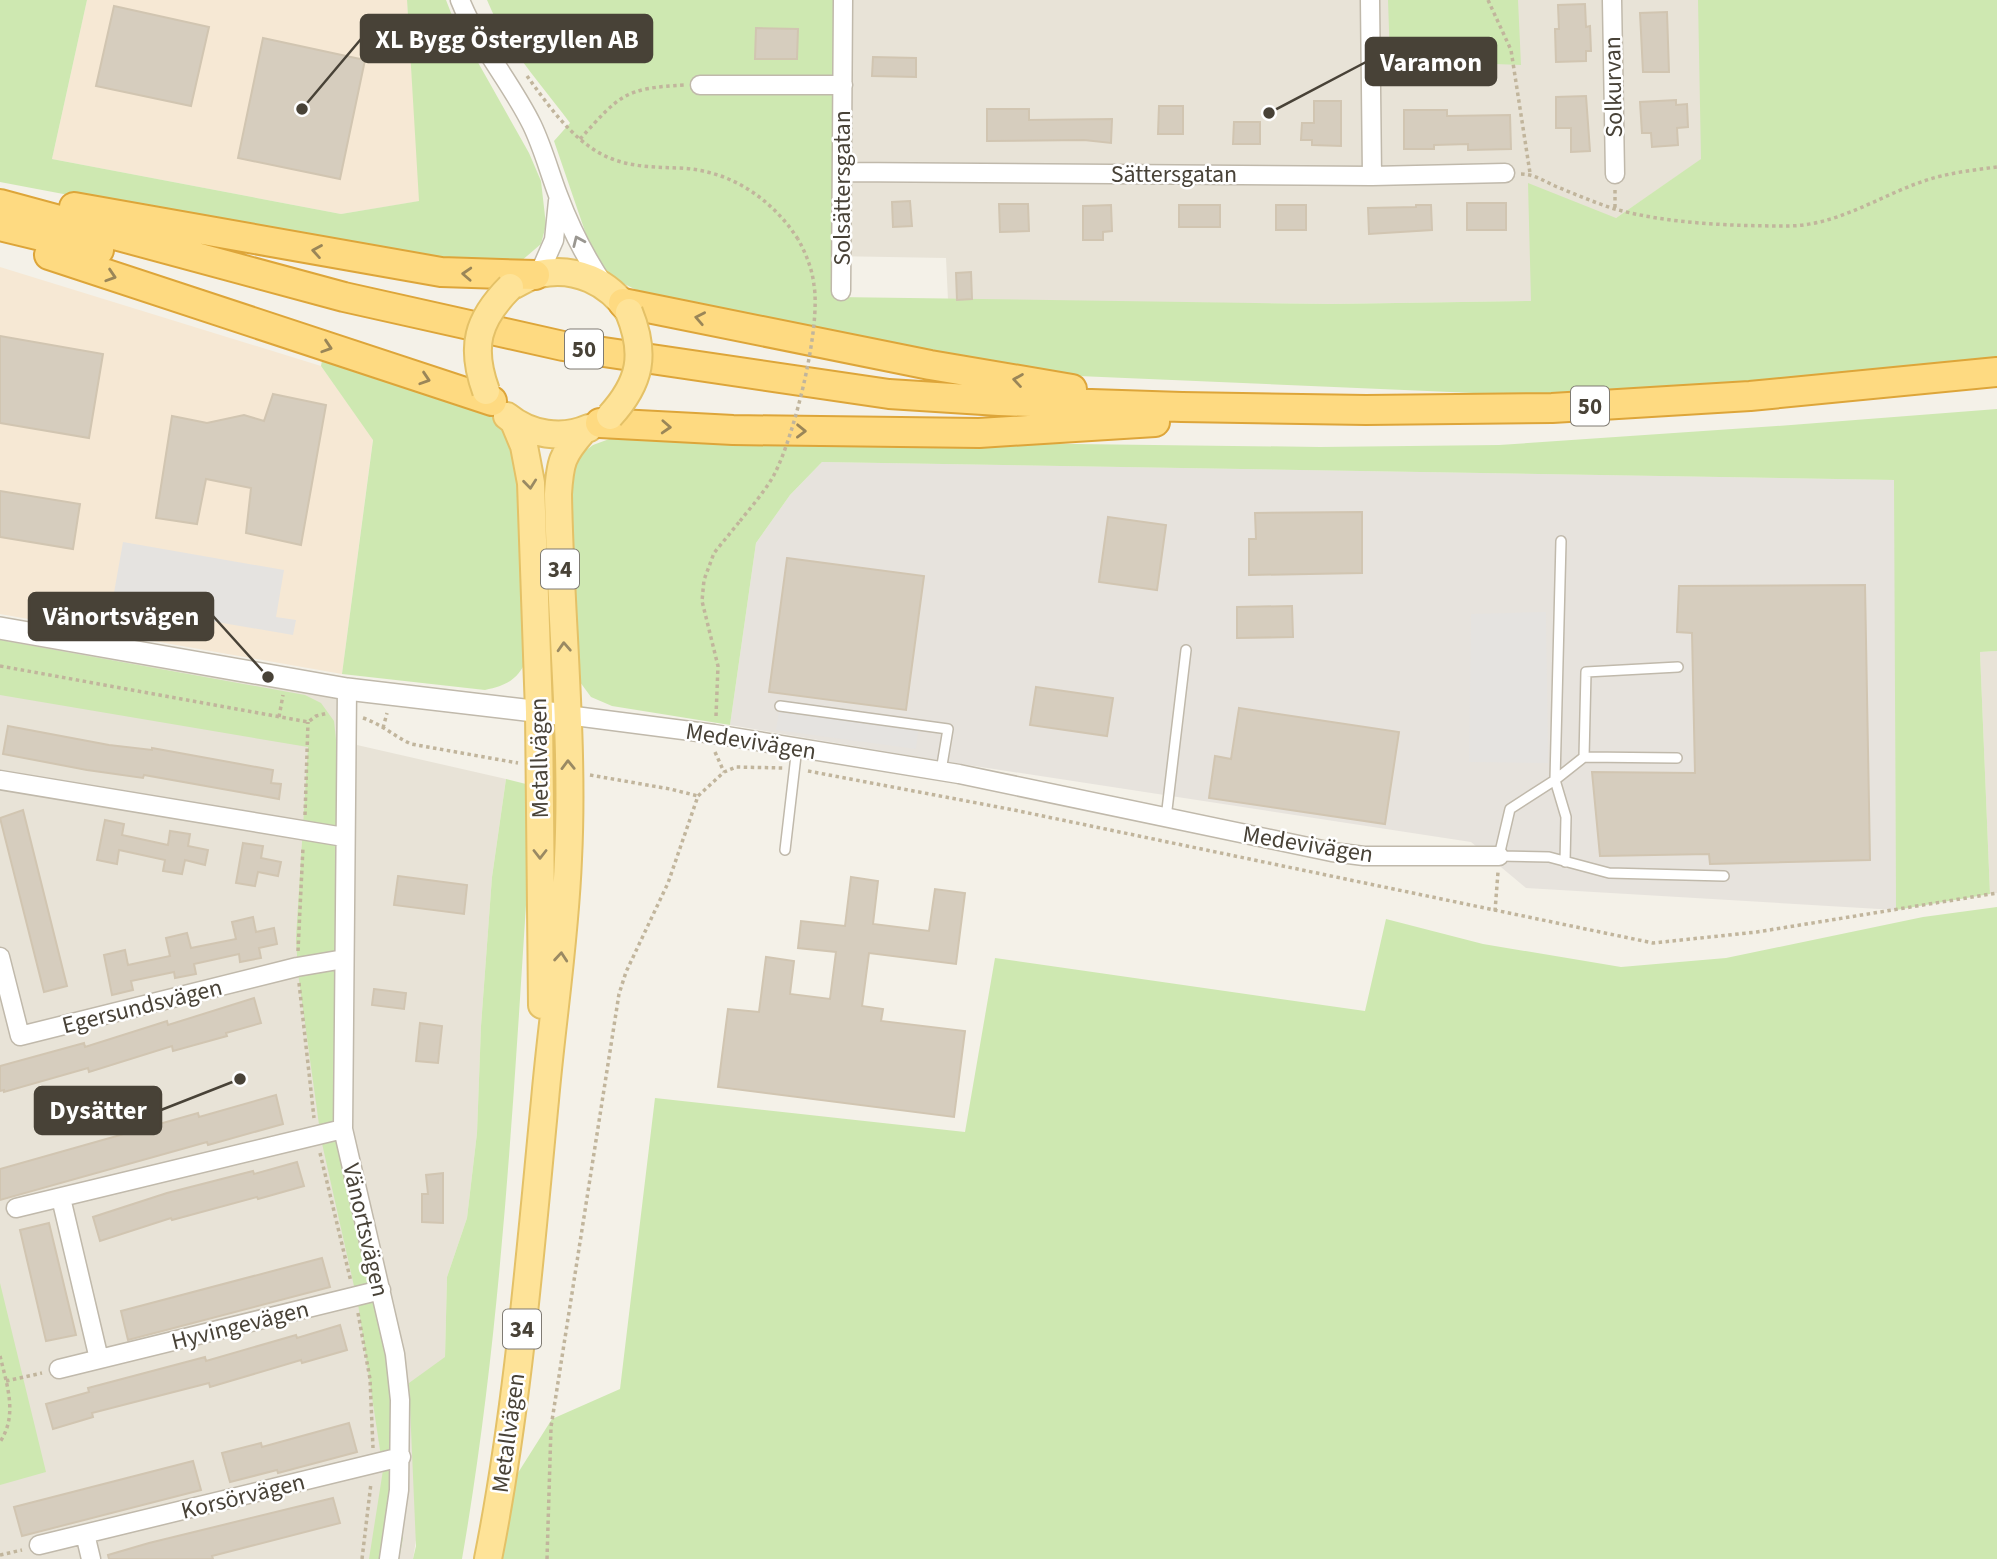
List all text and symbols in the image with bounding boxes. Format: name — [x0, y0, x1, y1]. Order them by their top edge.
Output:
callout: XL Bygg Östergyllen AB — [361, 15, 652, 62]
text: XL Bygg Östergyllen AB — [375, 21, 639, 58]
street label: Solkurvan — [1595, 36, 1632, 138]
callout: Varamon — [1366, 38, 1496, 85]
text: Varamon — [1379, 44, 1482, 81]
street label: Solsättersgatan — [825, 110, 860, 266]
street label: Sättersgatan — [1111, 157, 1237, 192]
one-way arrow — [573, 236, 587, 248]
one-way arrow — [311, 244, 323, 259]
one-way arrow — [461, 266, 472, 281]
one-way arrow — [105, 267, 117, 282]
one-way arrow — [694, 311, 706, 326]
road number: 50 — [565, 330, 603, 368]
one-way arrow — [321, 339, 333, 353]
one-way arrow — [418, 371, 431, 385]
one-way arrow — [1012, 373, 1024, 388]
road number: 50 — [1571, 386, 1609, 426]
one-way arrow — [661, 419, 672, 434]
one-way arrow — [796, 423, 807, 439]
one-way arrow — [523, 479, 538, 490]
road number: 34 — [541, 550, 579, 589]
callout: Vänortsvägen — [29, 593, 213, 640]
text: Vänortsvägen — [42, 598, 199, 635]
one-way arrow — [556, 641, 571, 652]
street label: Metallvägen — [521, 697, 558, 819]
street label: Medevivägen — [683, 714, 819, 769]
one-way arrow — [560, 759, 576, 770]
street label: Medevivägen — [1240, 817, 1376, 872]
one-way arrow — [532, 849, 548, 859]
one-way arrow — [553, 951, 568, 962]
street label: Egersundsvägen — [58, 970, 226, 1043]
callout: Dysätter — [35, 1087, 161, 1134]
text: Dysätter — [49, 1092, 147, 1129]
street label: Vänortsvägen — [333, 1160, 398, 1300]
street label: Hyvingevägen — [168, 1292, 313, 1359]
road number: 34 — [503, 1310, 541, 1348]
street label: Metallvägen — [483, 1371, 534, 1495]
street label: Korsörvägen — [177, 1464, 309, 1529]

